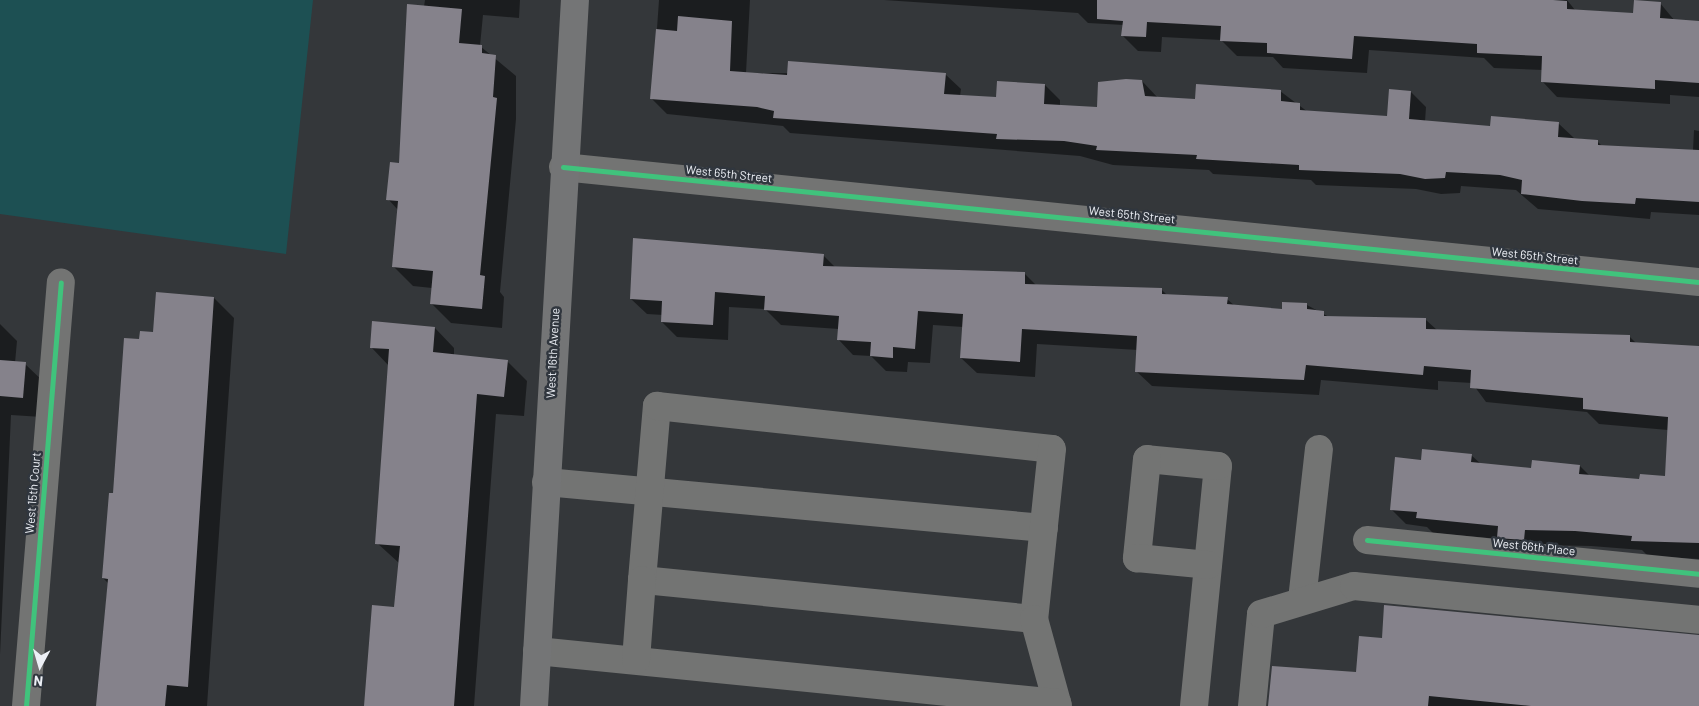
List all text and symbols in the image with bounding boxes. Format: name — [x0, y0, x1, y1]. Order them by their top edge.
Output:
street label: West 65th Street — [685, 162, 773, 186]
street label: West 65th Street — [1088, 203, 1176, 227]
street label: West 65th Street — [1491, 244, 1579, 268]
street label: West 16th Avenue — [543, 307, 563, 399]
street label: West 15th Court — [22, 452, 44, 534]
street label: West 66th Place — [1492, 536, 1576, 558]
north arrow — [15, 641, 65, 691]
text: N — [33, 672, 44, 690]

